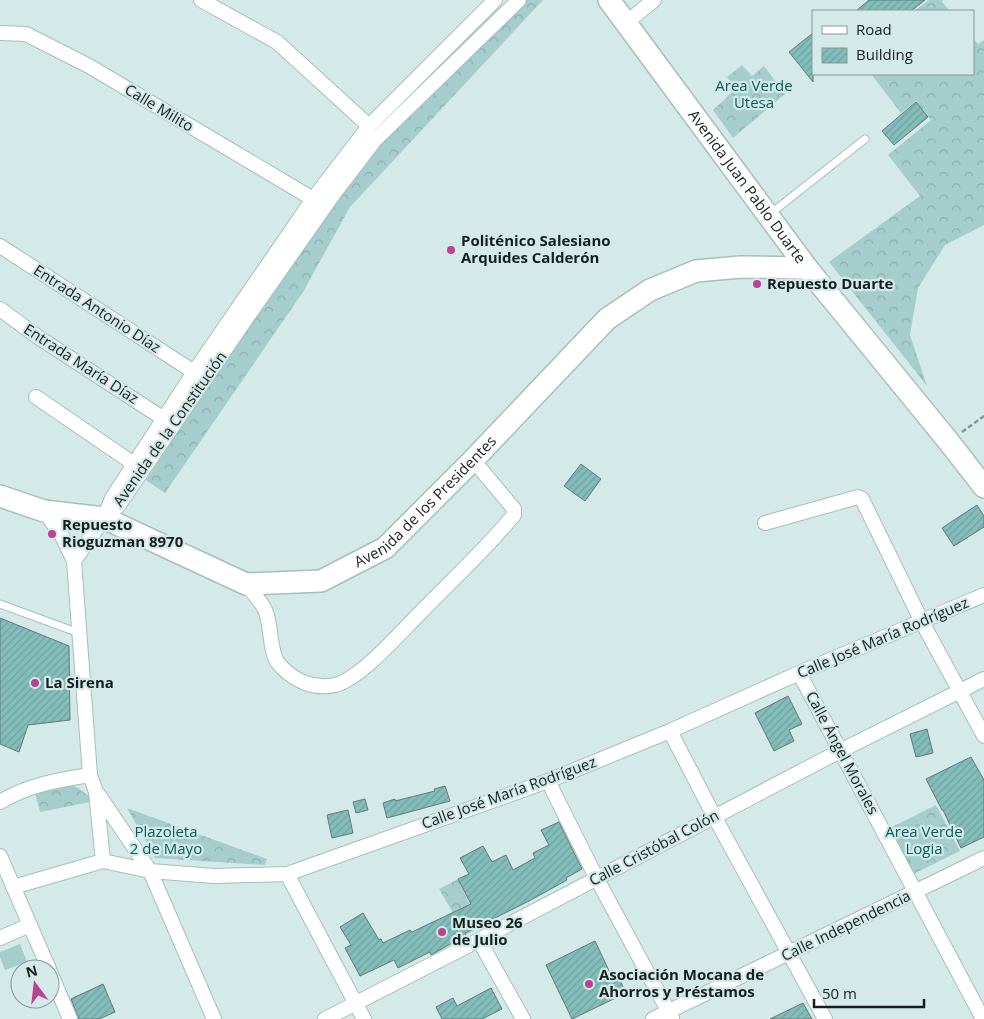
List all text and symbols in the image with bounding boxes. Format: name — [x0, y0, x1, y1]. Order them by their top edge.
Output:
legend — [812, 10, 974, 75]
text: Road — [856, 19, 892, 39]
text: Building — [856, 44, 913, 64]
park label: Area Verde Utesa — [715, 75, 793, 112]
street label: Calle Milito — [121, 79, 198, 136]
street label: Avenida Juan Pablo Duarte — [684, 105, 811, 267]
place label: Politénico Salesiano Arquides Calderón — [461, 230, 611, 267]
marker: Politénico Salesiano Arquides Calderón — [445, 244, 457, 256]
street label: Entrada Antonio Díaz — [30, 260, 165, 357]
place label: Repuesto Duarte — [767, 273, 893, 293]
marker: Repuesto Duarte — [751, 278, 763, 290]
street label: Entrada María Díaz — [20, 319, 143, 408]
street label: Avenida de la Constitución — [108, 347, 230, 510]
street label: Avenida de los Presidentes — [350, 431, 500, 571]
place label: Repuesto Rioguzman 8970 — [62, 514, 184, 551]
marker: Repuesto Rioguzman 8970 — [46, 528, 58, 540]
street label: Calle José María Rodríguez — [794, 592, 971, 682]
place label: La Sirena — [45, 672, 114, 692]
marker: La Sirena — [29, 677, 41, 689]
street label: Calle Ángel Morales — [802, 687, 884, 818]
street label: Calle José María Rodríguez — [419, 751, 599, 833]
street label: Calle Cristóbal Colón — [585, 804, 722, 890]
park label: Plazoleta 2 de Mayo — [130, 821, 202, 858]
park label: Area Verde Logia — [885, 821, 963, 858]
street label: Calle Independencia — [778, 885, 914, 965]
place label: Museo 26 de Julio — [452, 912, 523, 949]
marker: Museo 26 de Julio — [436, 926, 448, 938]
north arrow — [10, 959, 60, 1009]
text: N — [24, 960, 39, 982]
place label: Asociación Mocana de Ahorros y Préstamos — [599, 964, 764, 1001]
scale bar — [814, 976, 924, 1008]
marker: Asociación Mocana de Ahorros y Préstamos — [583, 978, 595, 990]
text: 50 m — [822, 983, 857, 1003]

